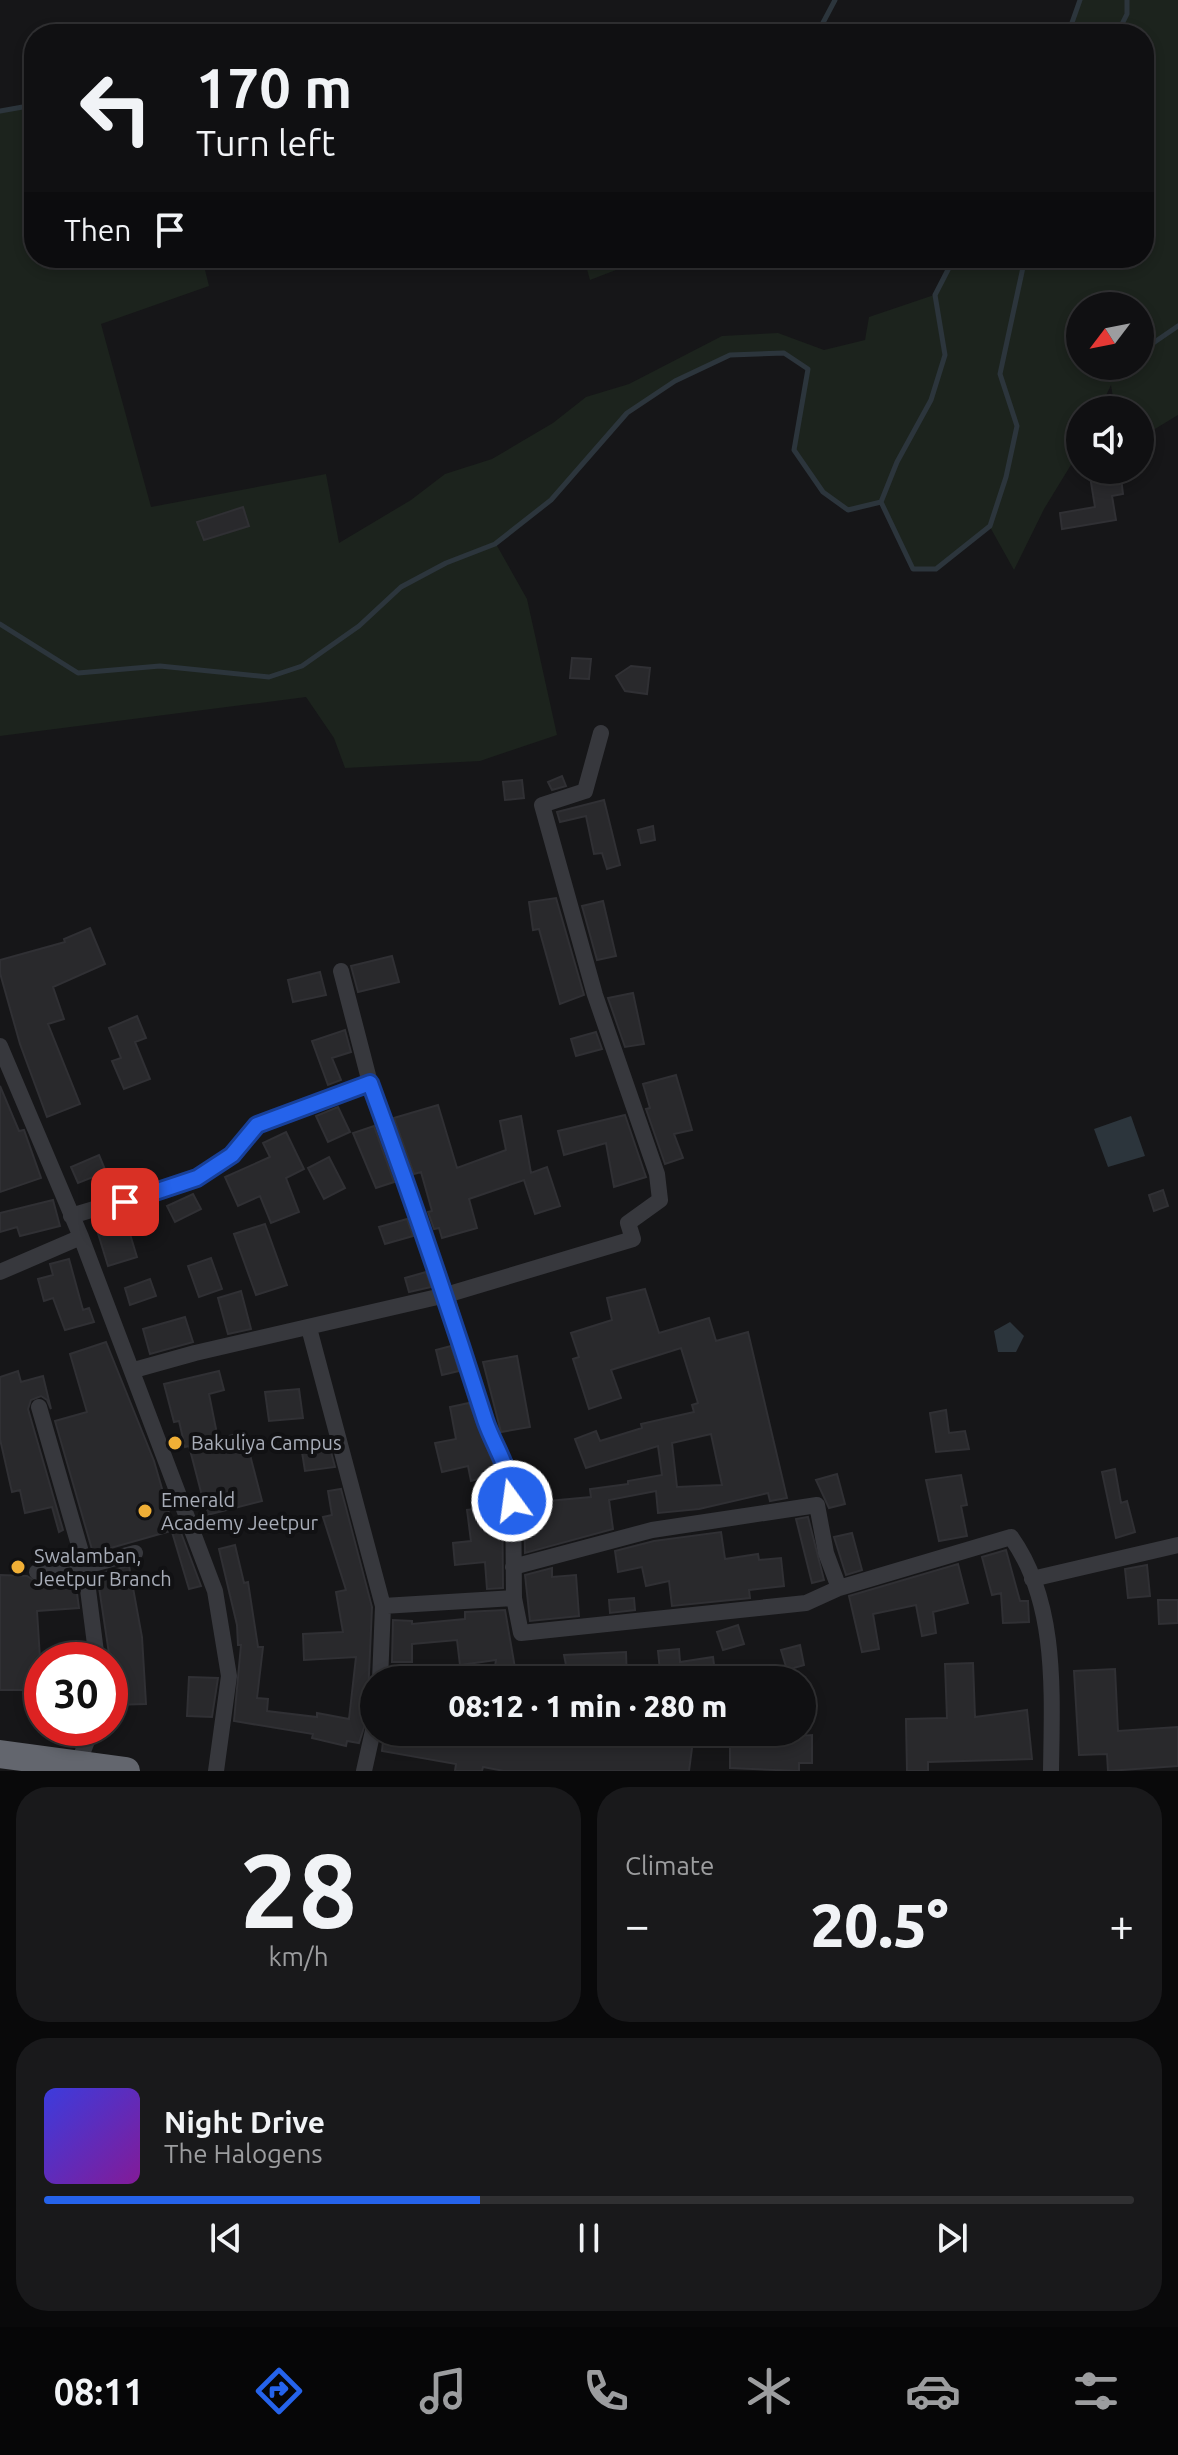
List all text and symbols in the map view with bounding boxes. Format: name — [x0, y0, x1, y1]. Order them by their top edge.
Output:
icon: left — [64, 56, 168, 160]
text: 170 m — [196, 56, 352, 119]
text: Turn left — [196, 122, 335, 163]
icon: arrive — [148, 208, 192, 252]
text: Then — [64, 213, 132, 247]
north arrow — [1066, 292, 1154, 380]
map controls — [1066, 292, 1154, 484]
button: sound — [1066, 396, 1154, 484]
pin — [91, 1168, 159, 1236]
icon: arrive — [103, 1180, 147, 1224]
place label: Bakuliya Campus — [191, 1431, 342, 1454]
marker: Bakuliya Campus — [166, 1434, 184, 1452]
position arrow — [470, 1459, 554, 1543]
place label: Emerald Academy Jeetpur — [161, 1488, 319, 1534]
marker: Emerald Academy Jeetpur — [136, 1502, 154, 1520]
place label: Swalamban, Jeetpur Branch — [34, 1544, 172, 1590]
marker: Swalamban, Jeetpur Branch — [9, 1558, 27, 1576]
speed limit sign: 30 — [24, 1642, 128, 1746]
text: 08:12 · 1 min · 280 m — [449, 1689, 727, 1723]
text: 28 — [240, 1831, 357, 1948]
text: Climate — [625, 1851, 714, 1880]
text: 20.5° — [810, 1891, 949, 1958]
text: − — [625, 1900, 650, 1949]
text: + — [1109, 1900, 1134, 1949]
text: km/h — [268, 1942, 329, 1971]
text: Night Drive — [164, 2105, 325, 2139]
text: The Halogens — [164, 2139, 323, 2168]
icon: previous — [204, 2216, 248, 2260]
icon: pause — [567, 2216, 611, 2260]
icon: next — [930, 2216, 974, 2260]
icon: directions — [251, 2363, 307, 2419]
icon: music — [415, 2363, 471, 2419]
icon: phone — [578, 2363, 634, 2419]
icon: climate — [741, 2363, 797, 2419]
icon: car — [905, 2363, 961, 2419]
icon: filters — [1068, 2363, 1124, 2419]
text: 08:11 — [54, 2371, 144, 2412]

